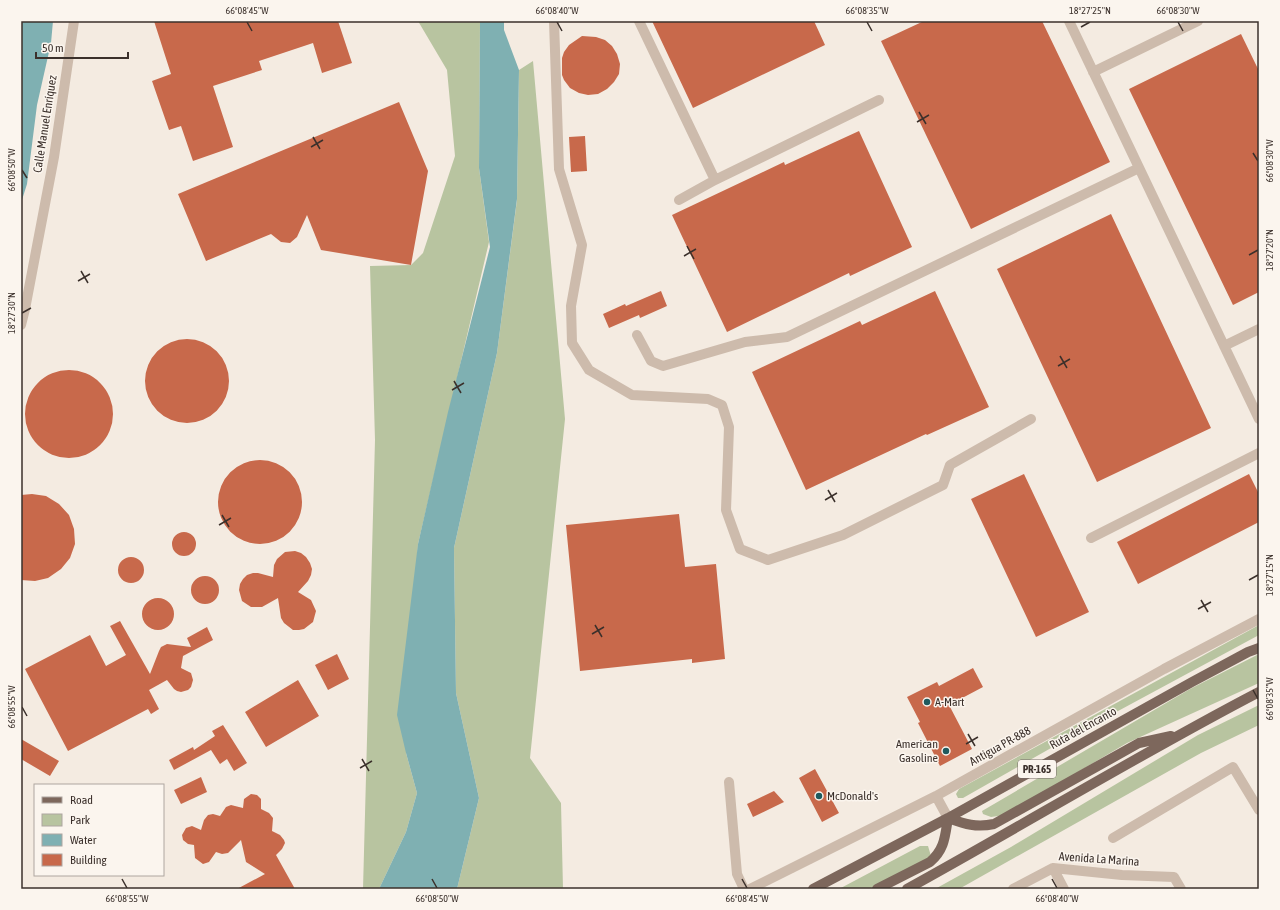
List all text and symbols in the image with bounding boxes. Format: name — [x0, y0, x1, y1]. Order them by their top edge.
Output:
text: 66°08'45"W — [225, 5, 269, 16]
text: 66°08'40"W — [535, 5, 579, 16]
text: 66°08'35"W — [845, 5, 889, 16]
text: 18°27'25"N — [1069, 5, 1111, 16]
text: 66°08'30"W — [1156, 5, 1200, 16]
scale bar — [36, 34, 128, 60]
text: 50 m — [42, 41, 64, 55]
street label: Calle Manuel Enríquez — [30, 74, 60, 174]
text: 66°08'30"W — [1264, 139, 1275, 183]
text: 66°08'50"W — [6, 148, 17, 192]
text: 18°27'20"N — [1264, 229, 1275, 271]
text: 18°27'30"N — [6, 292, 17, 334]
text: 18°27'15"N — [1264, 554, 1275, 596]
text: 66°08'35"W — [1264, 677, 1275, 721]
text: 66°08'55"W — [6, 685, 17, 729]
place label: A-Mart — [935, 695, 965, 709]
marker: A-Mart — [922, 697, 932, 707]
street label: Ruta del Encanto — [1047, 704, 1119, 752]
street label: Antigua PR-888 — [967, 723, 1033, 769]
place label: American Gasoline — [896, 737, 938, 765]
marker: American Gasoline — [941, 746, 951, 756]
road number: PR-165 — [1018, 760, 1056, 778]
legend — [34, 784, 164, 876]
place label: McDonald's — [827, 789, 878, 803]
marker: McDonald's — [814, 791, 824, 801]
text: Road — [70, 793, 93, 807]
text: Park — [70, 813, 91, 827]
text: Water — [70, 833, 97, 847]
street label: Avenida La Marina — [1058, 849, 1140, 869]
text: Building — [70, 853, 108, 867]
text: 66°08'55"W — [105, 893, 149, 904]
text: 66°08'50"W — [415, 893, 459, 904]
text: 66°08'45"W — [725, 893, 769, 904]
text: 66°08'40"W — [1035, 893, 1079, 904]

